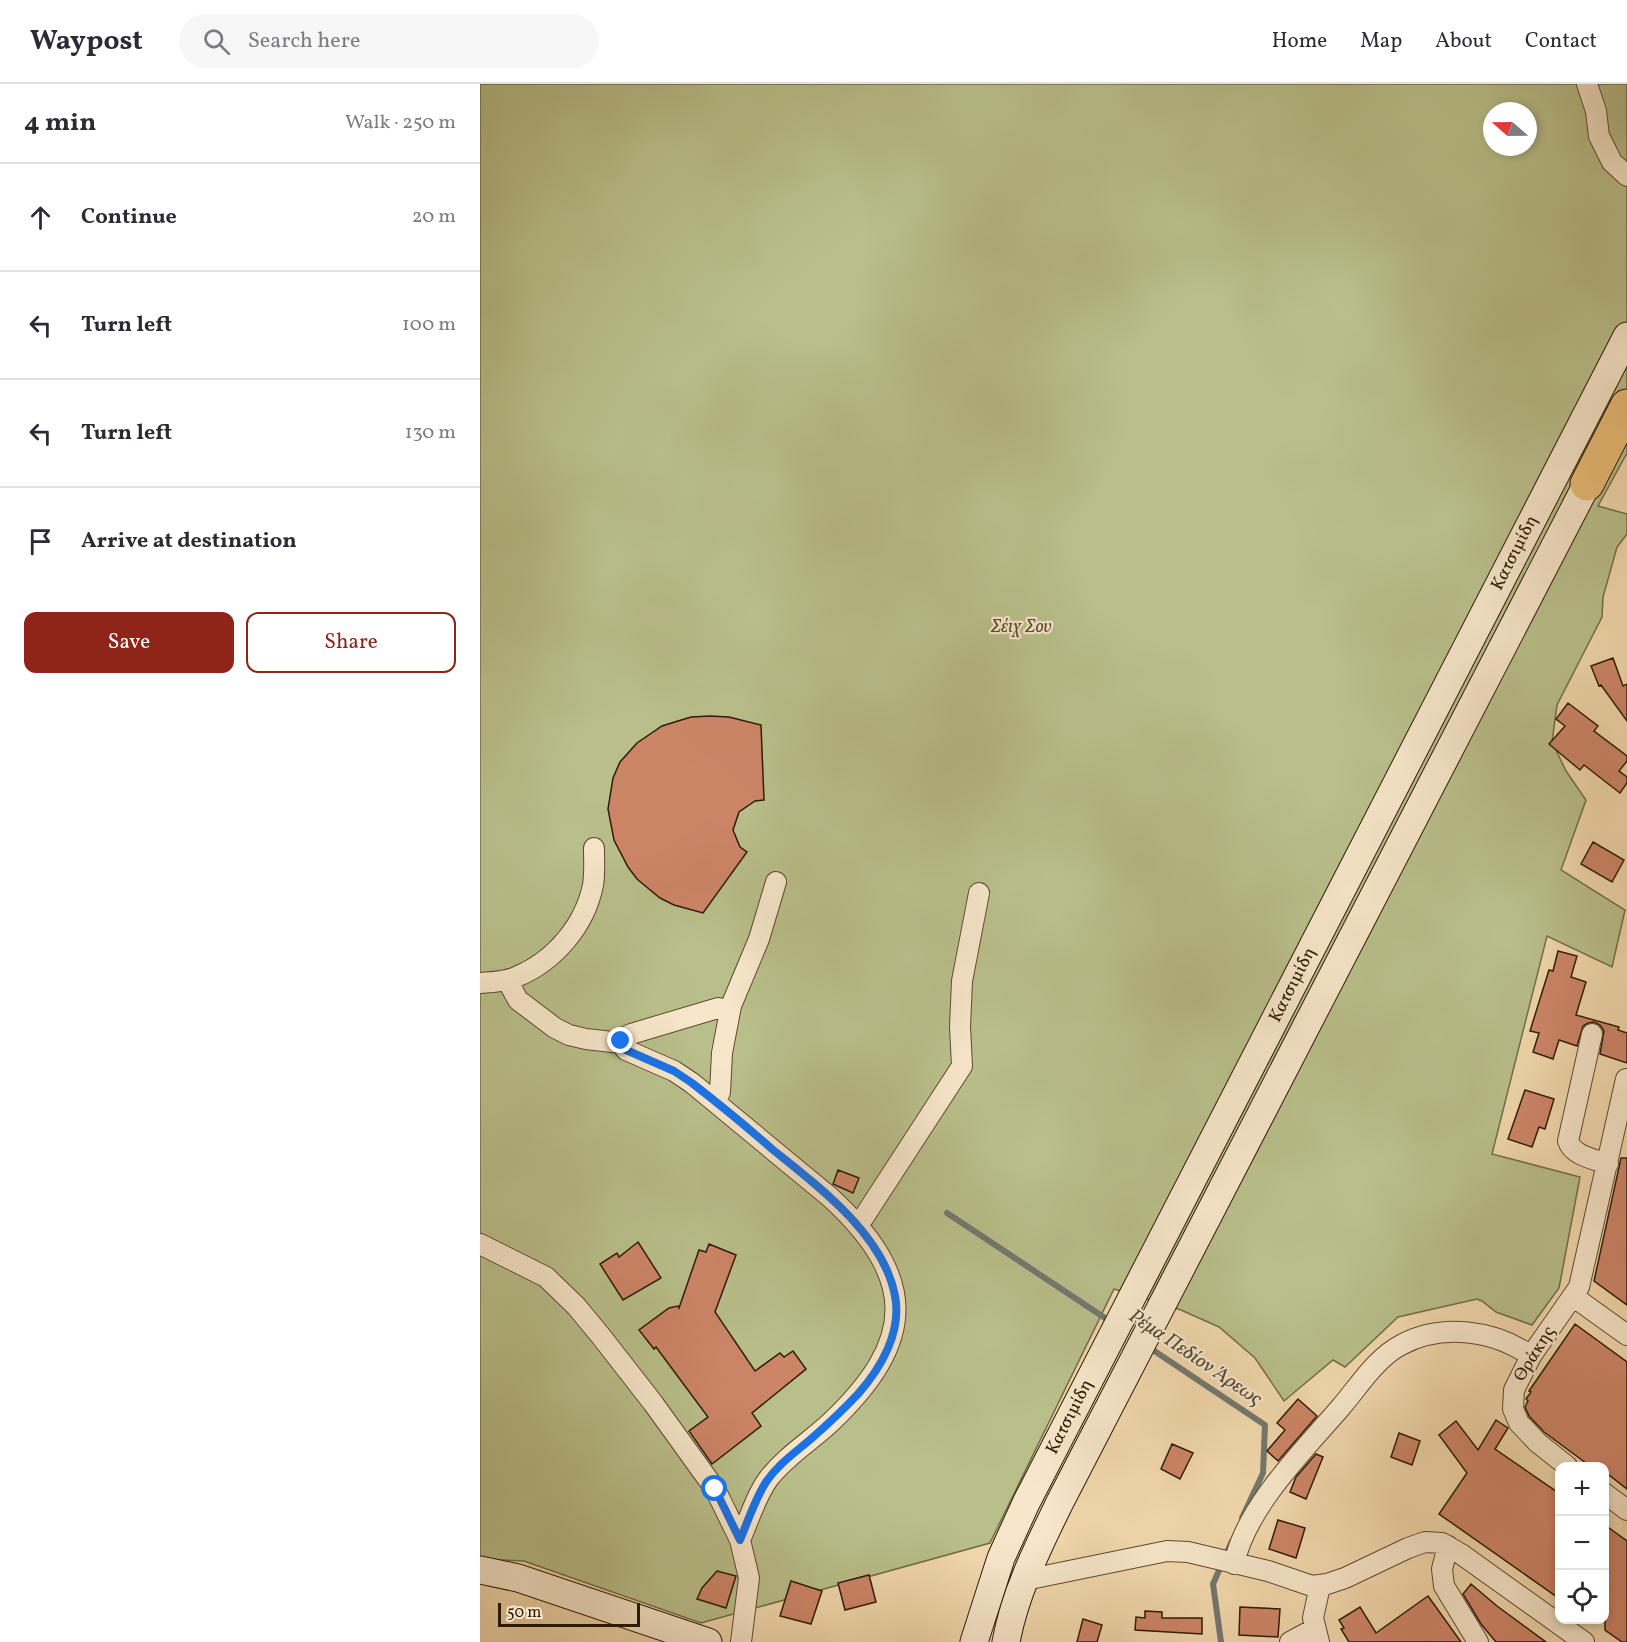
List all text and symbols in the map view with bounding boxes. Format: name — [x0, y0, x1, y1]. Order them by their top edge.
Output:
search box — [179, 14, 599, 68]
text: Waypost — [30, 22, 143, 61]
icon: search — [200, 25, 233, 58]
text: Search here — [248, 26, 360, 57]
text: Home — [1272, 27, 1327, 56]
text: Map — [1360, 27, 1402, 56]
text: About — [1435, 27, 1492, 56]
text: Contact — [1525, 27, 1597, 56]
north arrow — [1483, 102, 1537, 156]
text: 4 min — [24, 105, 96, 141]
text: Walk · 250 m — [345, 109, 456, 137]
icon: ahead — [24, 201, 57, 234]
text: Continue — [81, 202, 177, 233]
text: 20 m — [412, 203, 456, 231]
icon: left — [24, 309, 57, 342]
text: Turn left — [81, 310, 172, 341]
text: 100 m — [402, 311, 456, 339]
icon: left — [24, 417, 57, 450]
text: Turn left — [81, 418, 172, 449]
text: 130 m — [405, 419, 456, 447]
street label: Κατσιμίδη — [1485, 511, 1545, 595]
icon: arrive — [24, 525, 57, 558]
text: Arrive at destination — [81, 526, 297, 557]
button: Save — [24, 612, 234, 673]
button: Share — [246, 612, 456, 673]
park label: Σέιχ Σου — [991, 615, 1052, 640]
street label: Κατσιμίδη — [1263, 943, 1323, 1027]
route end — [607, 1027, 633, 1053]
water label: Ρέμα Πεδίον Άρεως — [1123, 1303, 1267, 1413]
street label: Θράκης — [1508, 1321, 1562, 1387]
street label: Κατσιμίδη — [1040, 1375, 1100, 1459]
map controls — [1555, 1462, 1609, 1624]
button: + — [1555, 1462, 1609, 1516]
route start — [701, 1475, 727, 1501]
button: − — [1555, 1516, 1609, 1570]
button: locate — [1555, 1570, 1609, 1624]
scale bar — [498, 1600, 640, 1628]
text: 50 m — [507, 1602, 541, 1624]

